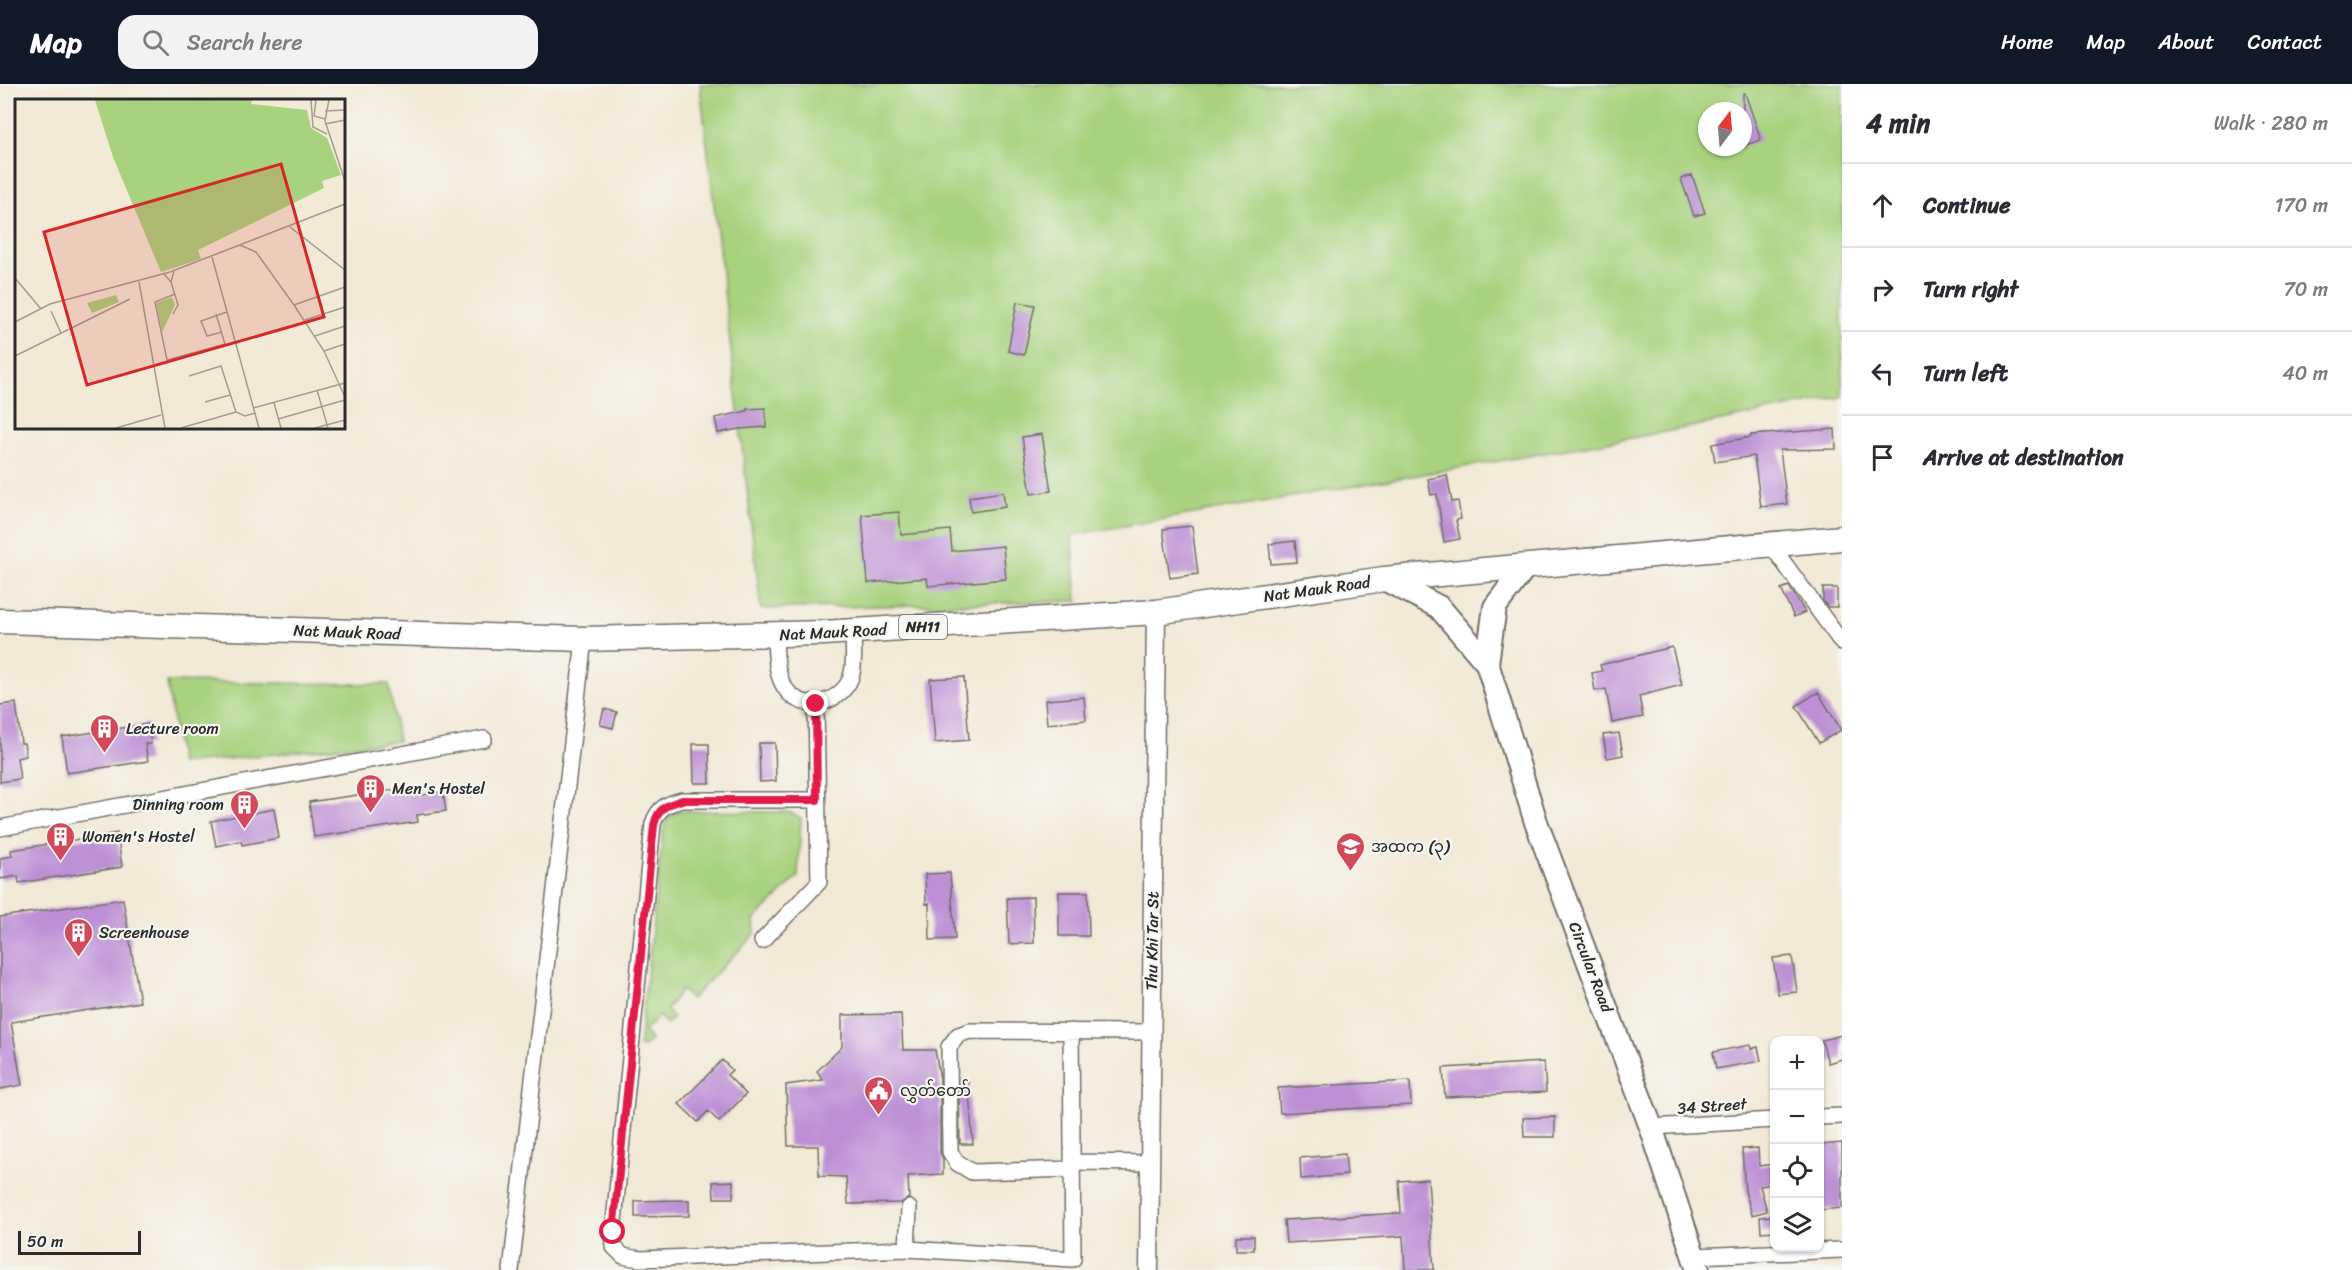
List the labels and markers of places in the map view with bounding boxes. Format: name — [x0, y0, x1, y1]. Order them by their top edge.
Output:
building icon: Lecture room — [89, 712, 121, 754]
place label: Lecture room — [126, 714, 219, 743]
building icon: Men's Hostel — [355, 772, 387, 814]
place label: Men's Hostel — [392, 774, 485, 803]
building icon: Dinning room — [229, 788, 261, 830]
place label: Dinning room — [133, 790, 224, 819]
building icon: Women's Hostel — [45, 820, 77, 862]
place label: Women's Hostel — [82, 822, 195, 851]
school or university icon: အထက (၃) — [1334, 830, 1366, 872]
place label: အထက (၃) — [1371, 832, 1451, 861]
building icon: Screenhouse — [62, 916, 94, 958]
place label: Screenhouse — [99, 918, 189, 947]
public building icon: လွှတ်တော် — [863, 1074, 895, 1116]
place label: လွှတ်တော် — [900, 1076, 971, 1105]

